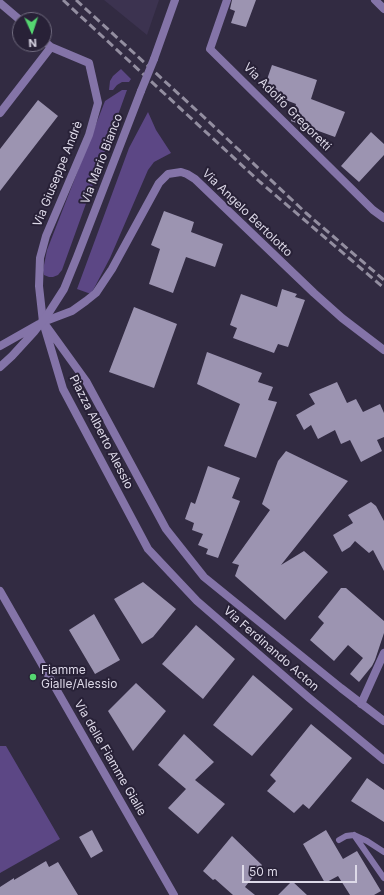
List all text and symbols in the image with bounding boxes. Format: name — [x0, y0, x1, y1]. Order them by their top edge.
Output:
north arrow — [12, 12, 52, 52]
text: N — [28, 36, 37, 50]
street label: Via Adolfo Gregoretti — [240, 60, 334, 154]
street label: Via Mario Bianco — [78, 112, 126, 206]
street label: Via Giuseppe Andrè — [30, 119, 86, 229]
street label: Via Angelo Bertolotto — [199, 166, 295, 260]
street label: Piazza Alberto Alessio — [66, 372, 136, 492]
street label: Via Ferdinando Acton — [220, 604, 322, 694]
place label: Fiamme Gialle/Alessio — [41, 663, 117, 691]
marker: Fiamme Gialle/Alessio — [28, 672, 38, 682]
street label: Via delle Fiamme Gialle — [71, 698, 149, 818]
scale bar — [244, 857, 359, 883]
text: 50 m — [249, 864, 278, 879]

